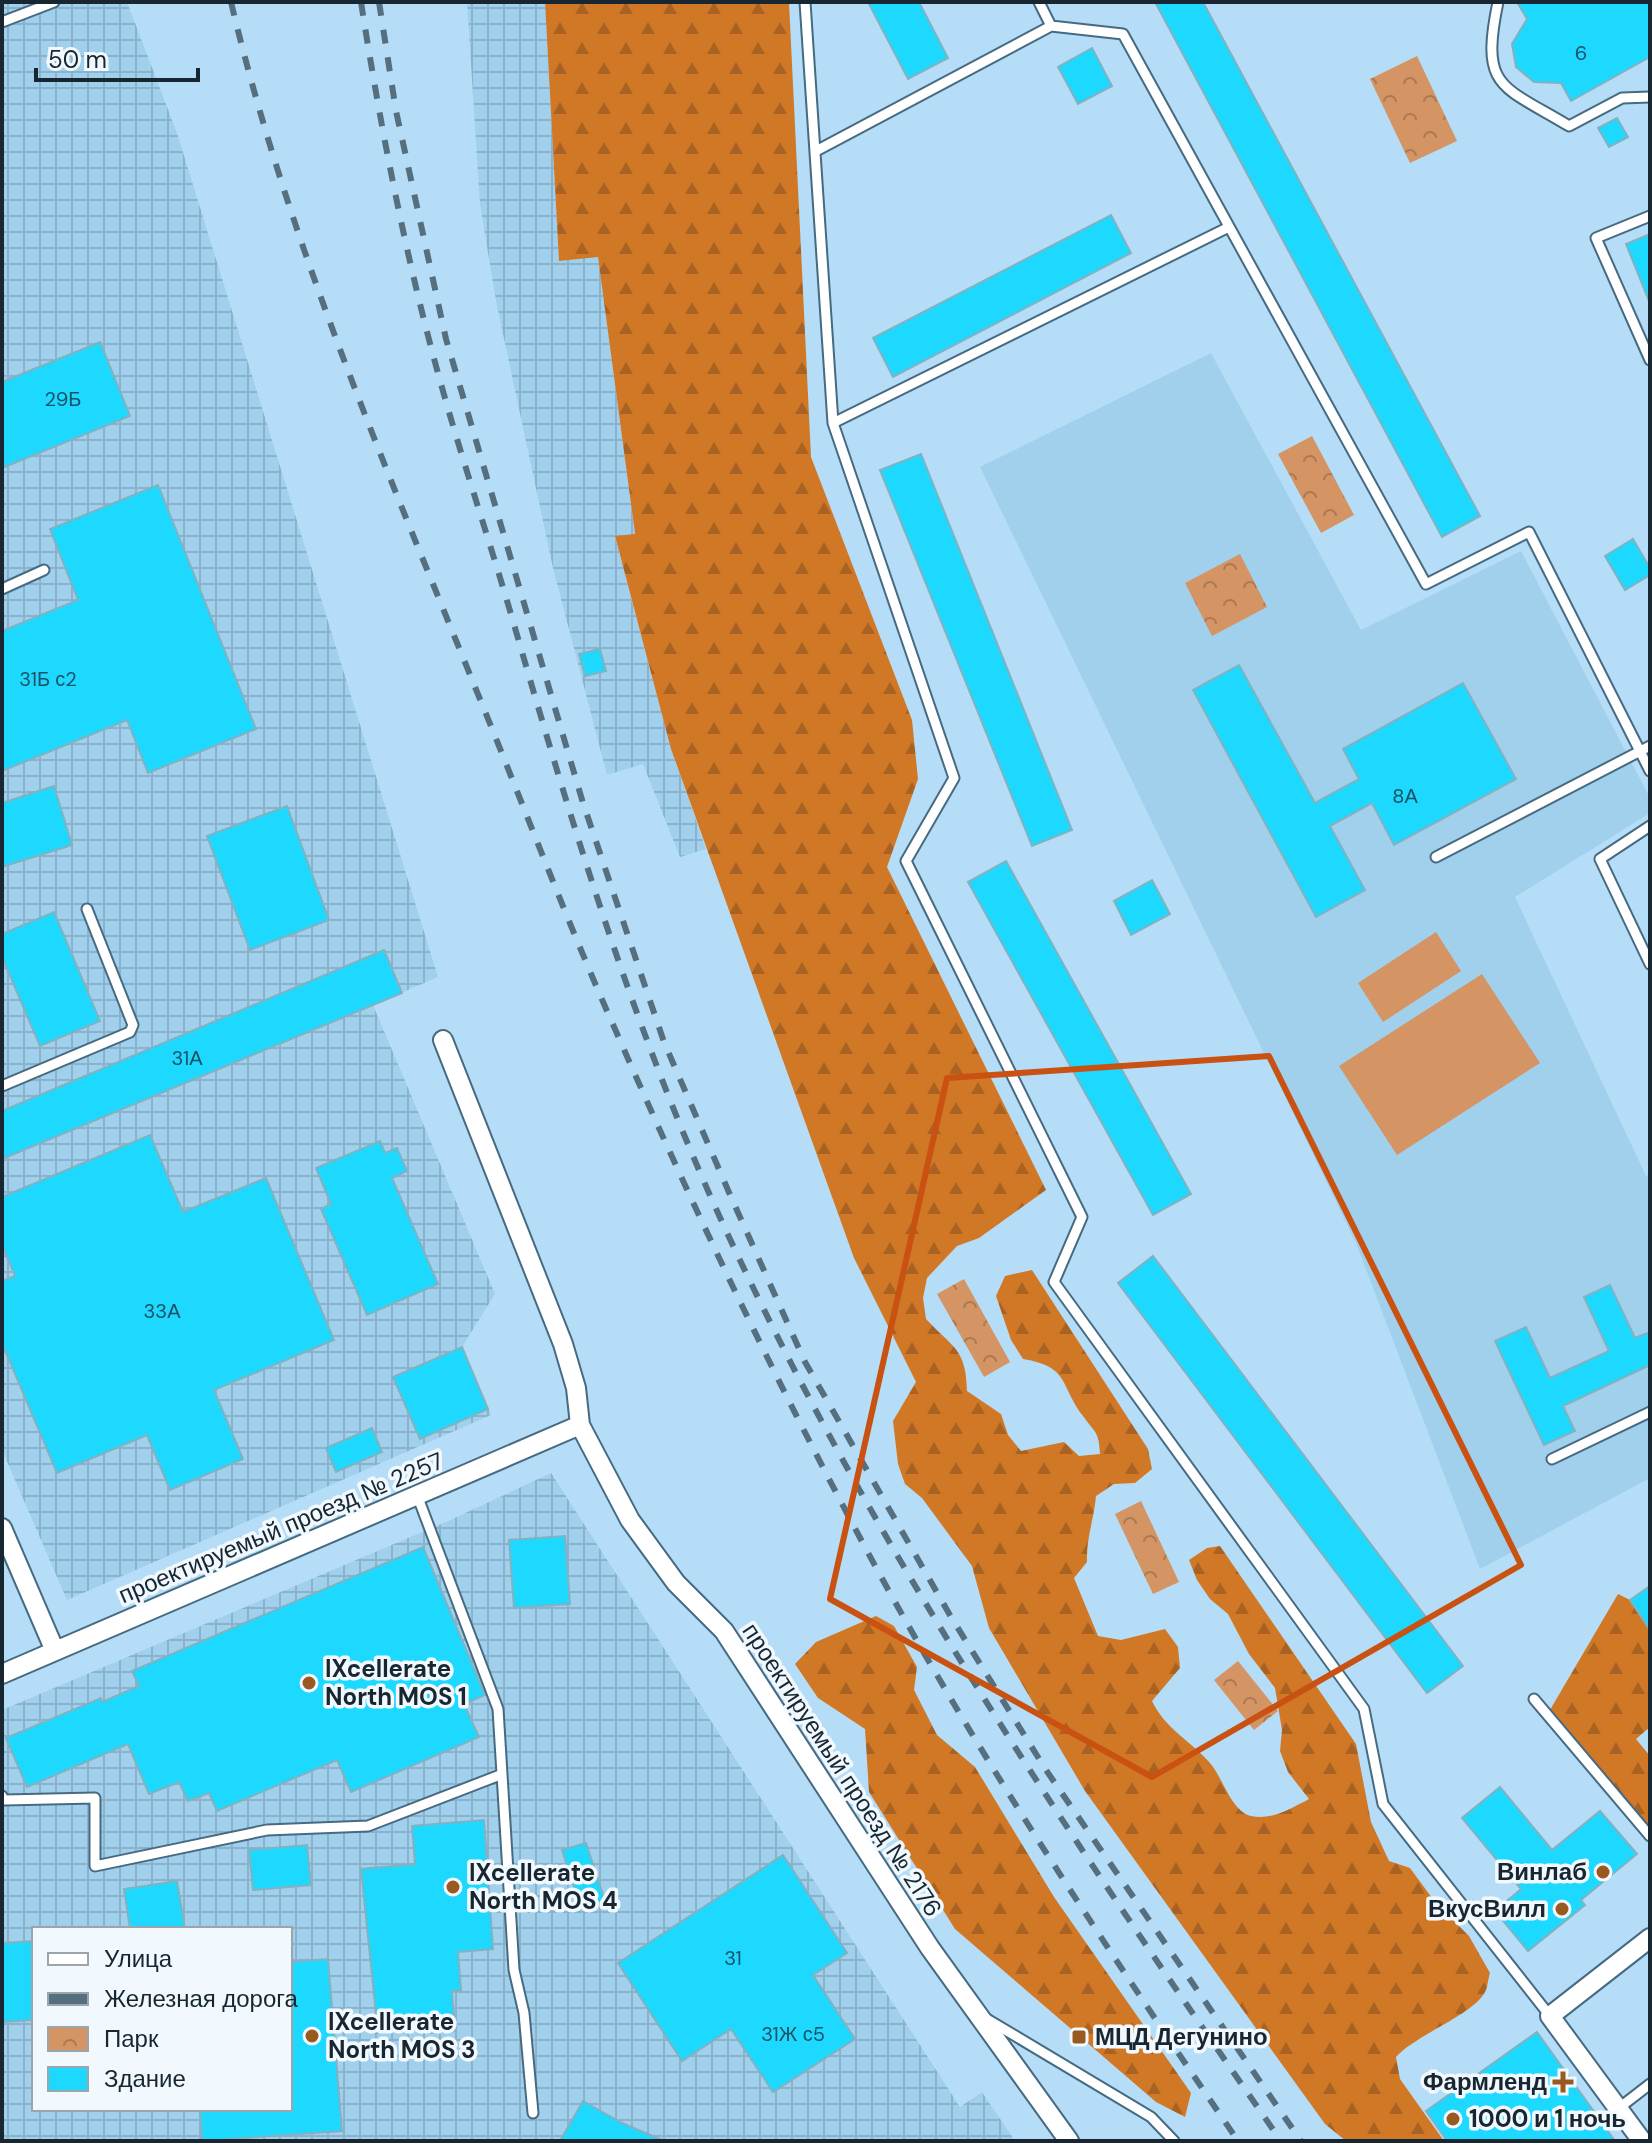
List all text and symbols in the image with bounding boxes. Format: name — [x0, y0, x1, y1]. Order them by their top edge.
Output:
scale bar — [36, 32, 198, 82]
house number: 6 — [1575, 40, 1587, 66]
text: 50 m — [48, 44, 107, 75]
house number: 29Б — [44, 386, 82, 412]
house number: 31Б с2 — [19, 666, 77, 692]
house number: 8А — [1392, 783, 1418, 809]
house number: 31А — [171, 1045, 203, 1071]
house number: 33А — [144, 1298, 181, 1324]
street label: проектируемый проезд № 2257 — [114, 1445, 448, 1610]
street label: проектируемый проезд № 2176 — [736, 1617, 949, 1922]
place label: IXcellerate North MOS 1 — [325, 1653, 467, 1712]
marker: IXcellerate North MOS 1 — [300, 1674, 318, 1692]
place label: Винлаб — [1497, 1856, 1587, 1887]
place label: IXcellerate North MOS 4 — [469, 1857, 618, 1916]
marker: Винлаб — [1594, 1863, 1612, 1881]
marker: IXcellerate North MOS 4 — [444, 1878, 462, 1896]
place label: ВкусВилл — [1428, 1893, 1546, 1924]
marker: ВкусВилл — [1553, 1900, 1571, 1918]
legend — [32, 1927, 292, 2111]
text: Улица — [104, 1943, 173, 1974]
house number: 31 — [724, 1945, 742, 1971]
text: Железная дорога — [104, 1983, 299, 2014]
place label: IXcellerate North MOS 3 — [328, 2006, 476, 2065]
house number: 31Ж с5 — [761, 2021, 825, 2047]
place label: МЦД Дегунино — [1095, 2021, 1268, 2052]
text: Парк — [104, 2023, 159, 2054]
marker: IXcellerate North MOS 3 — [303, 2027, 321, 2045]
marker: МЦД Дегунино — [1070, 2028, 1088, 2046]
text: Здание — [104, 2063, 186, 2094]
place label: Фармленд — [1423, 2066, 1547, 2097]
marker: Фармленд — [1554, 2073, 1572, 2091]
place label: 1000 и 1 ночь — [1469, 2103, 1626, 2134]
marker: 1000 и 1 ночь — [1444, 2110, 1462, 2128]

